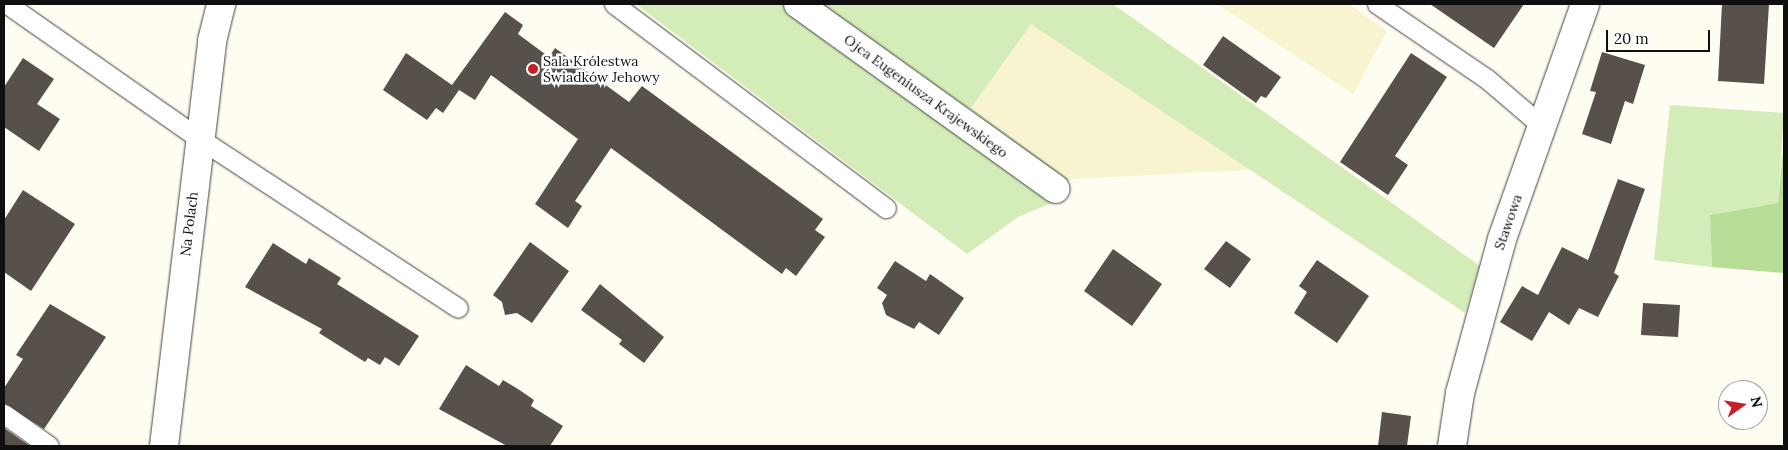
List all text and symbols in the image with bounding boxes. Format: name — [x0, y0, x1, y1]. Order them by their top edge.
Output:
scale bar — [1608, 20, 1712, 52]
text: 20 m — [1614, 29, 1649, 48]
street label: Ojca Eugeniusza Krajewskiego — [841, 31, 1011, 161]
place label: Sala Królestwa Świadków Jehowy — [543, 53, 660, 85]
marker: Sala Królestwa Świadków Jehowy — [527, 63, 539, 75]
street label: Na Polach — [177, 191, 201, 257]
street label: Stawowa — [1491, 192, 1525, 252]
north arrow — [1718, 380, 1768, 430]
text: N — [1747, 395, 1767, 409]

